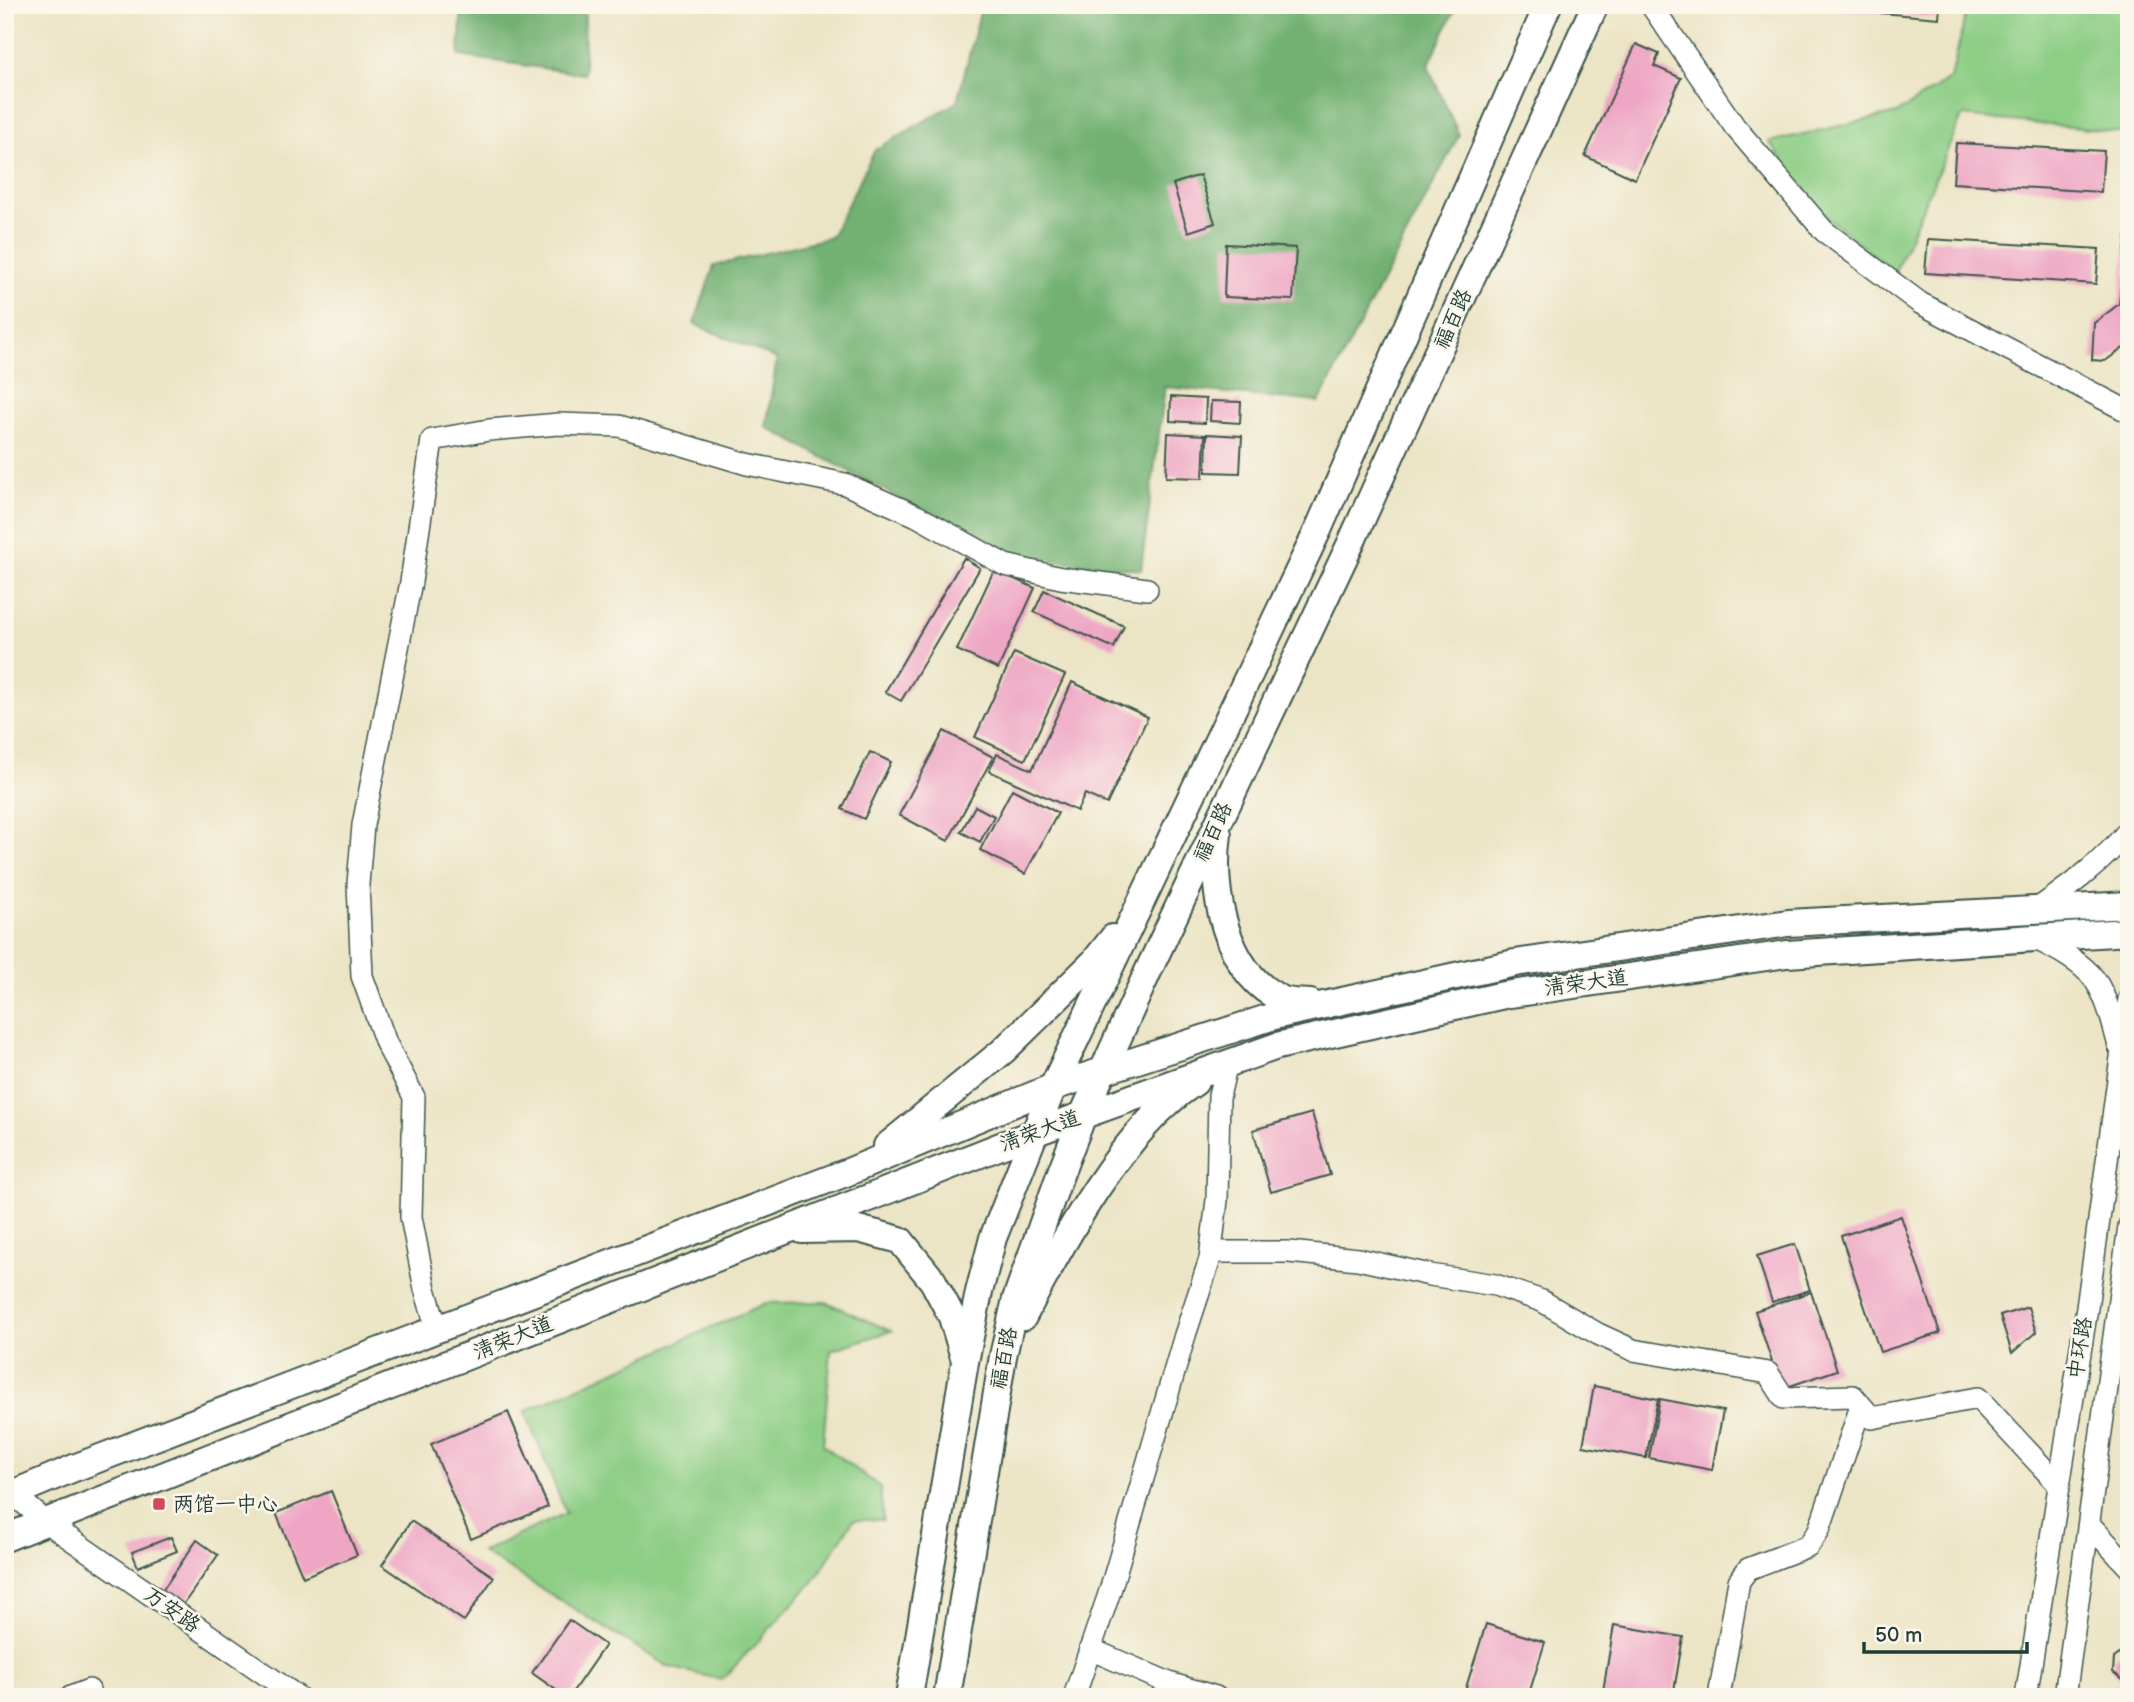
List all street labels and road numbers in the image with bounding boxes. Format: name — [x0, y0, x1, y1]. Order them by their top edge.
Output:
street label: 福百路 — [1429, 285, 1477, 353]
street label: 福百路 — [1188, 798, 1238, 866]
street label: 清荣大道 — [1543, 965, 1629, 1001]
street label: 清荣大道 — [996, 1105, 1084, 1157]
street label: 清荣大道 — [469, 1311, 557, 1365]
street label: 中环路 — [2063, 1315, 2097, 1381]
street label: 福百路 — [986, 1325, 1022, 1391]
street label: 万安路 — [139, 1582, 205, 1638]

